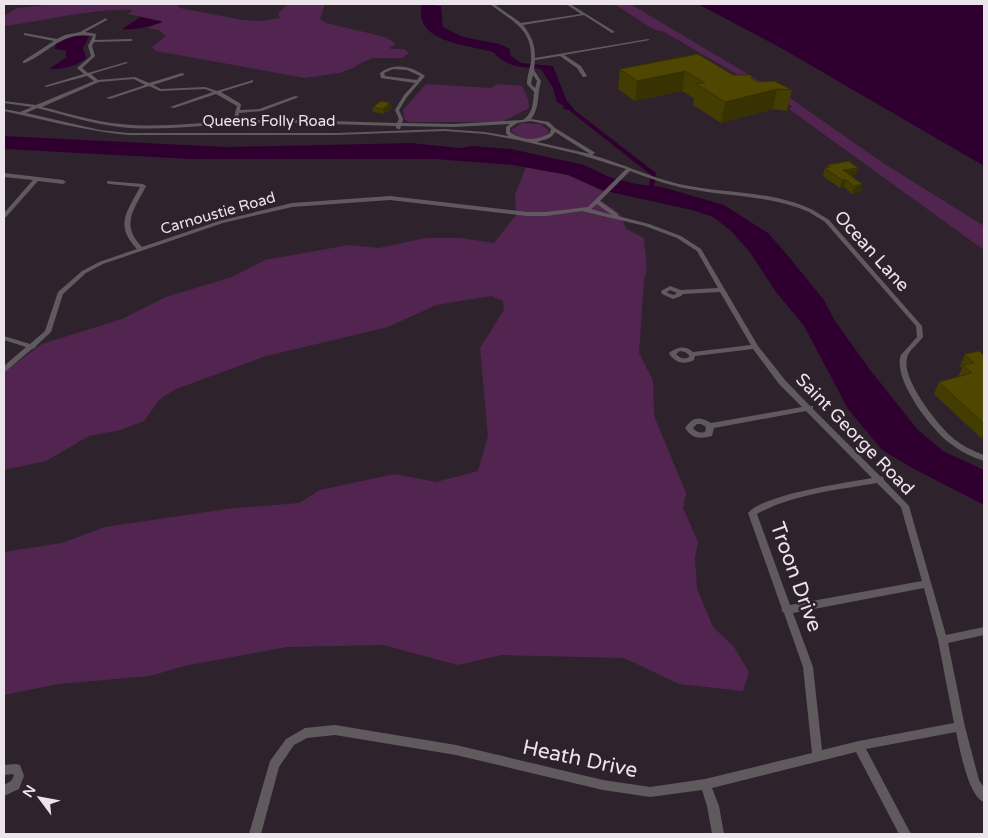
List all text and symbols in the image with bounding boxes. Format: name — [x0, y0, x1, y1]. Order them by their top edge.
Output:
street label: Queens Folly Road — [202, 112, 336, 130]
street label: Carnoustie Road — [158, 188, 278, 238]
street label: Ocean Lane — [830, 206, 914, 296]
street label: Saint George Road — [791, 369, 919, 499]
street label: Troon Drive — [765, 519, 827, 635]
street label: Heath Drive — [520, 735, 640, 783]
north arrow — [15, 773, 65, 823]
text: N — [19, 782, 40, 801]

